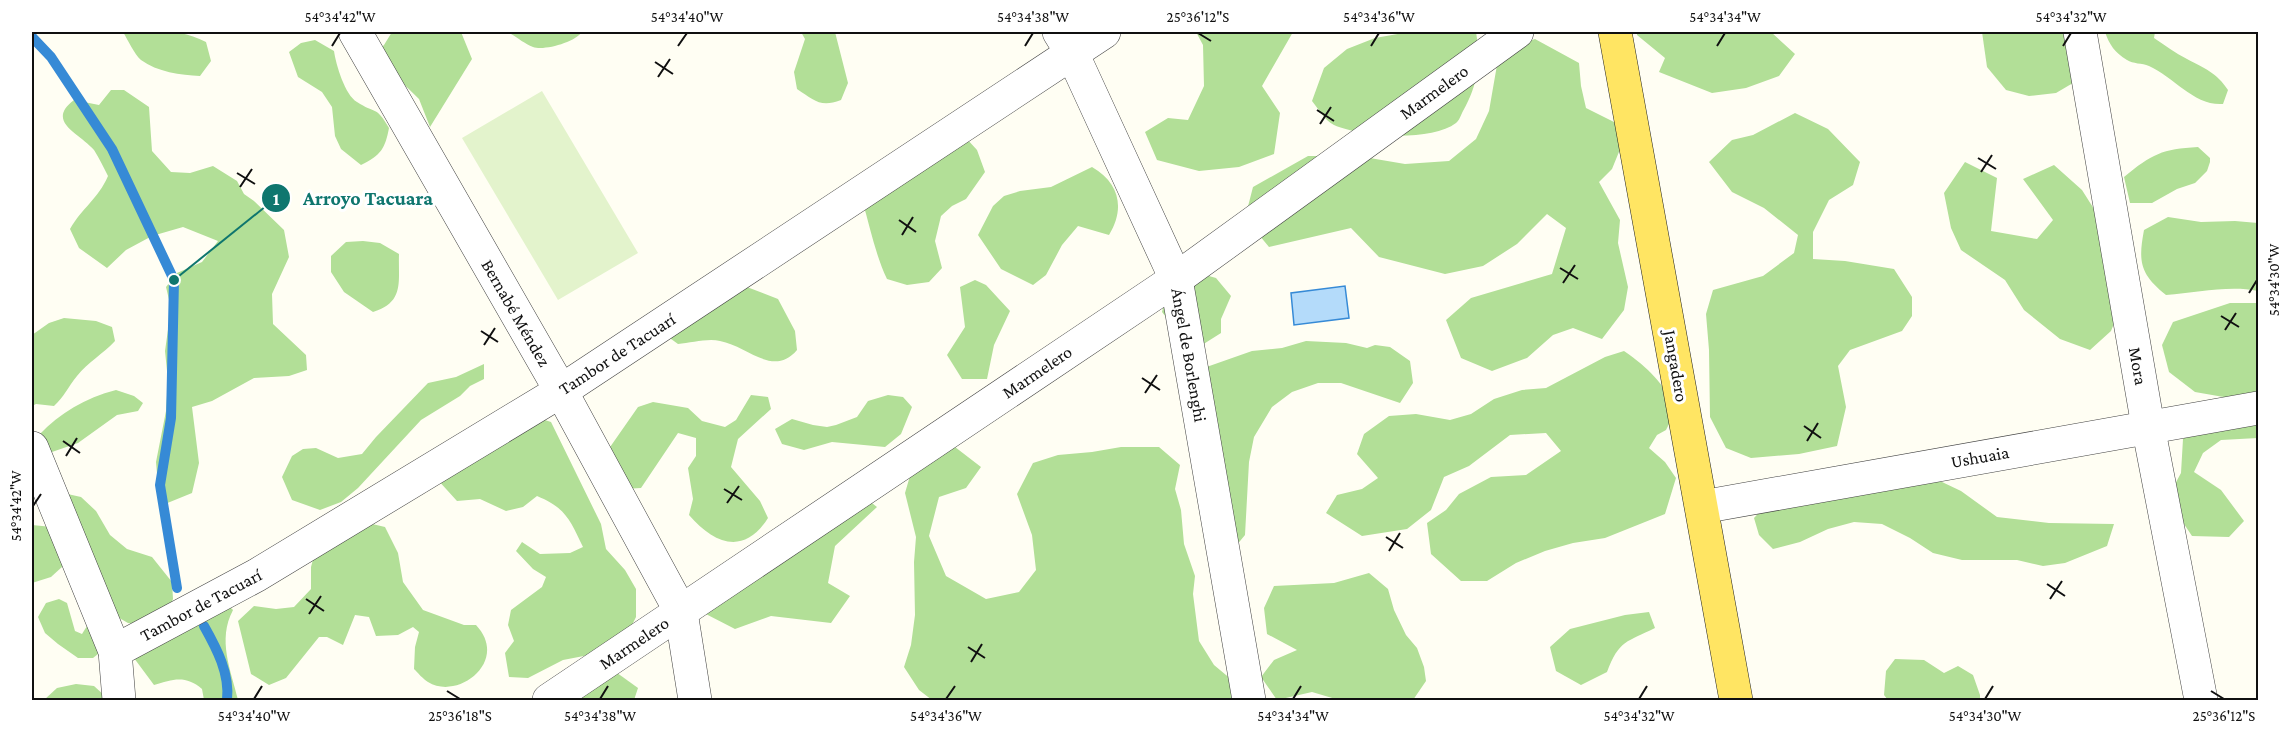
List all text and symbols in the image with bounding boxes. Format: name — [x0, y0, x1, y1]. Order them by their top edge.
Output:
text: 54°34'42"W — [304, 9, 376, 25]
text: 54°34'40"W — [651, 9, 723, 25]
text: 54°34'38"W — [997, 9, 1069, 25]
text: 25°36'12"S — [1167, 9, 1229, 25]
text: 54°34'36"W — [1343, 9, 1415, 25]
text: 54°34'34"W — [1689, 9, 1761, 25]
text: 54°34'32"W — [2035, 9, 2107, 25]
street label: Marmelero — [1396, 60, 1472, 123]
callout: Arroyo Tacuara — [261, 179, 445, 217]
text: Arroyo Tacuara — [302, 187, 433, 209]
text: 1 — [273, 189, 280, 209]
text: 54°34'30"W — [2266, 244, 2282, 316]
street label: Bernabé Méndez — [477, 256, 555, 370]
street label: Ángel de Borlenghi — [1167, 286, 1211, 424]
street label: Tambor de Tacuarí — [555, 308, 680, 399]
street label: Jangadero — [1660, 327, 1692, 404]
street label: Marmelero — [998, 341, 1076, 403]
street label: Mora — [2125, 345, 2151, 387]
street label: Ushuaia — [1949, 442, 2011, 472]
text: 54°34'42"W — [8, 470, 24, 542]
street label: Tambor de Tacuarí — [137, 564, 266, 645]
street label: Marmelero — [595, 612, 673, 674]
text: 54°34'40"W — [218, 708, 290, 724]
text: 25°36'18"S — [428, 708, 492, 724]
text: 54°34'38"W — [564, 708, 636, 724]
text: 54°34'36"W — [910, 708, 982, 724]
text: 54°34'34"W — [1257, 708, 1329, 724]
text: 54°34'32"W — [1603, 708, 1675, 724]
text: 54°34'30"W — [1949, 708, 2021, 724]
text: 25°36'12"S — [2193, 708, 2255, 724]

